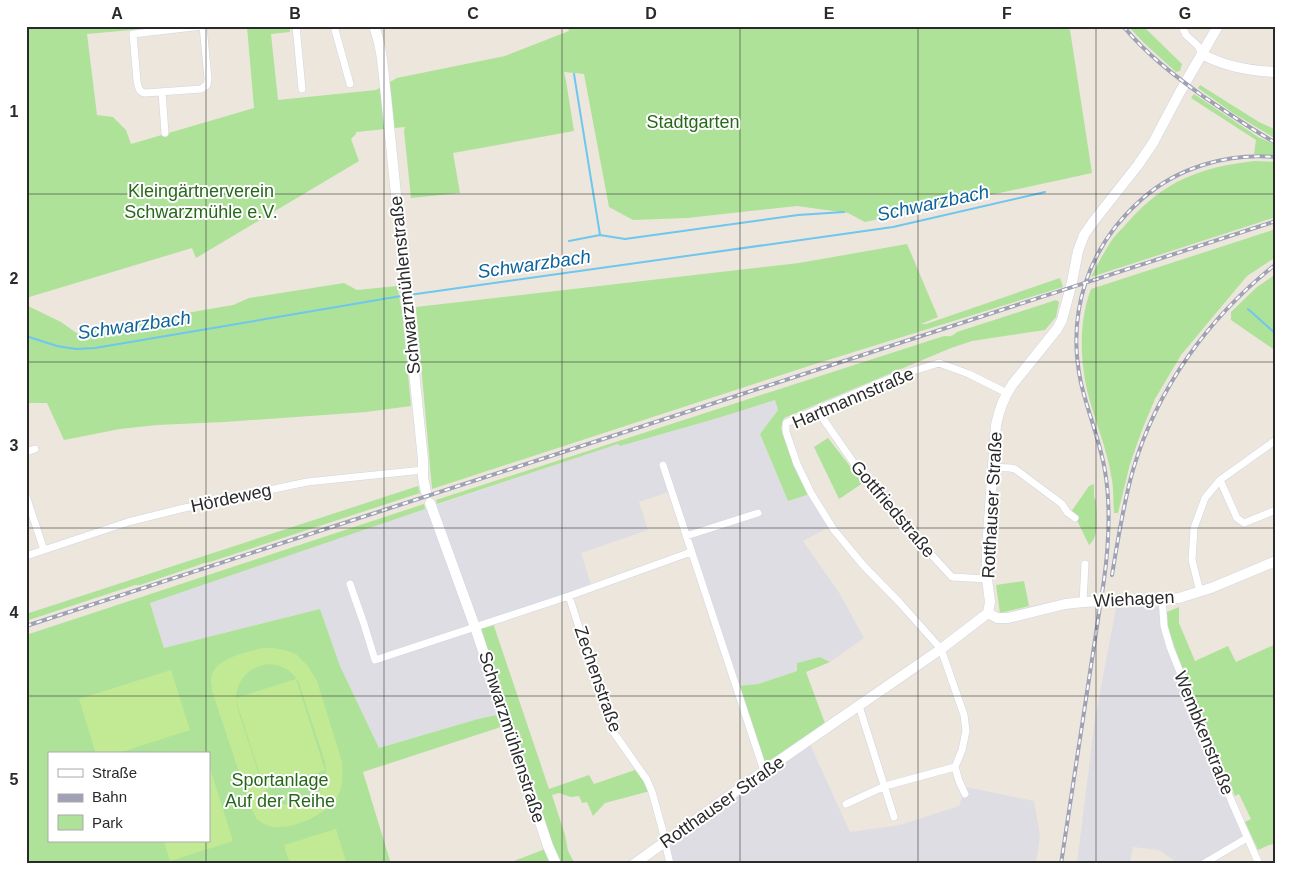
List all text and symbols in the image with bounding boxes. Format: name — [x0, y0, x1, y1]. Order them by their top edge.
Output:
text: A — [111, 5, 123, 22]
text: B — [289, 5, 301, 22]
text: C — [467, 5, 479, 22]
text: D — [645, 5, 657, 22]
text: E — [824, 5, 835, 22]
text: F — [1002, 5, 1012, 22]
text: G — [1179, 5, 1191, 22]
text: 1 — [10, 103, 19, 120]
park label: Stadtgarten — [646, 112, 740, 132]
park label: Kleingärtnerverein Schwarzmühle e.V. — [124, 181, 278, 222]
water label: Schwarzbach — [875, 181, 991, 225]
street label: Schwarzmühlenstraße — [386, 195, 424, 375]
water label: Schwarzbach — [476, 246, 592, 282]
text: 2 — [10, 270, 19, 287]
water label: Schwarzbach — [76, 307, 192, 343]
street label: Hartmannstraße — [789, 363, 917, 433]
street label: Rotthauser Straße — [978, 431, 1006, 579]
text: 3 — [10, 437, 19, 454]
street label: Gottfriedstraße — [847, 457, 939, 561]
street label: Hördeweg — [189, 480, 273, 516]
street label: Wiehagen — [1093, 587, 1175, 611]
text: 4 — [10, 604, 19, 621]
street label: Zechenstraße — [570, 623, 626, 735]
street label: Schwarzmühlenstraße — [475, 649, 549, 825]
street label: Wembkenstraße — [1170, 668, 1238, 798]
legend — [48, 752, 210, 842]
street label: Rotthauser Straße — [656, 752, 788, 852]
text: Straße — [92, 764, 137, 781]
park label: Sportanlage Auf der Reihe — [225, 770, 335, 811]
text: 5 — [10, 771, 19, 788]
text: Bahn — [92, 788, 127, 805]
text: Park — [92, 814, 123, 831]

